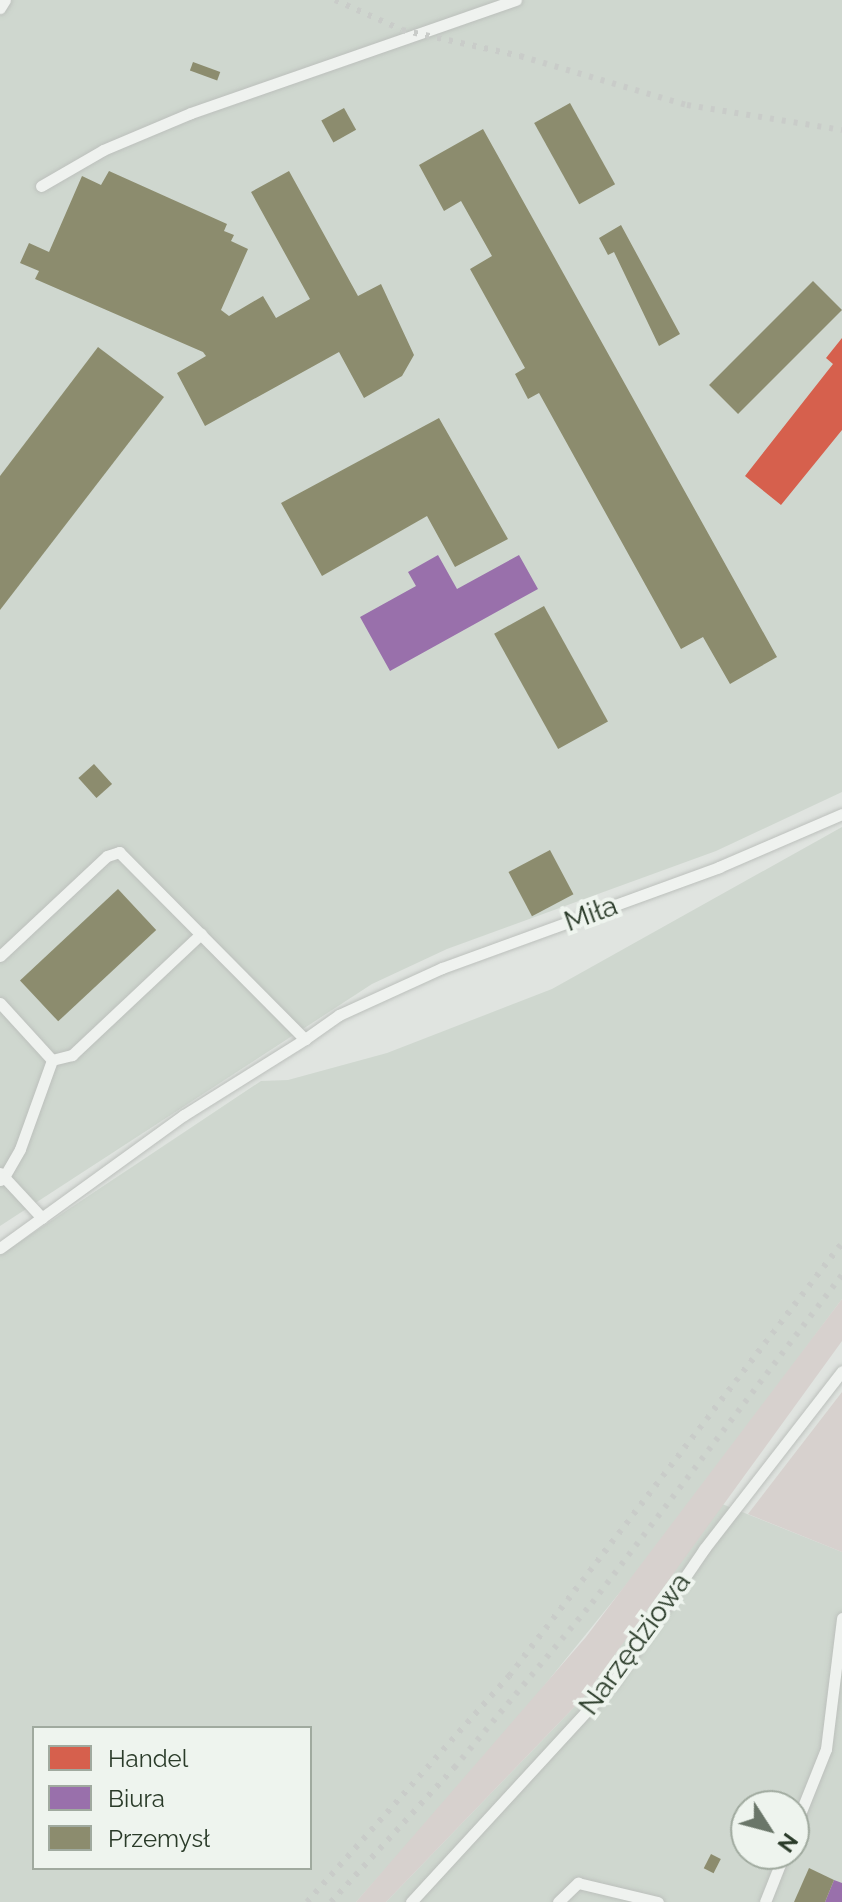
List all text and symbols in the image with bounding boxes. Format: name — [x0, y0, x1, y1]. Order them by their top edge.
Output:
street label: Miła — [560, 889, 622, 939]
street label: Narzędziowa — [572, 1566, 698, 1722]
legend — [32, 1726, 312, 1870]
text: Handel — [108, 1744, 188, 1773]
text: Biura — [108, 1784, 165, 1813]
north arrow — [730, 1790, 810, 1870]
text: Przemysł — [108, 1824, 210, 1853]
text: N — [772, 1828, 803, 1857]

